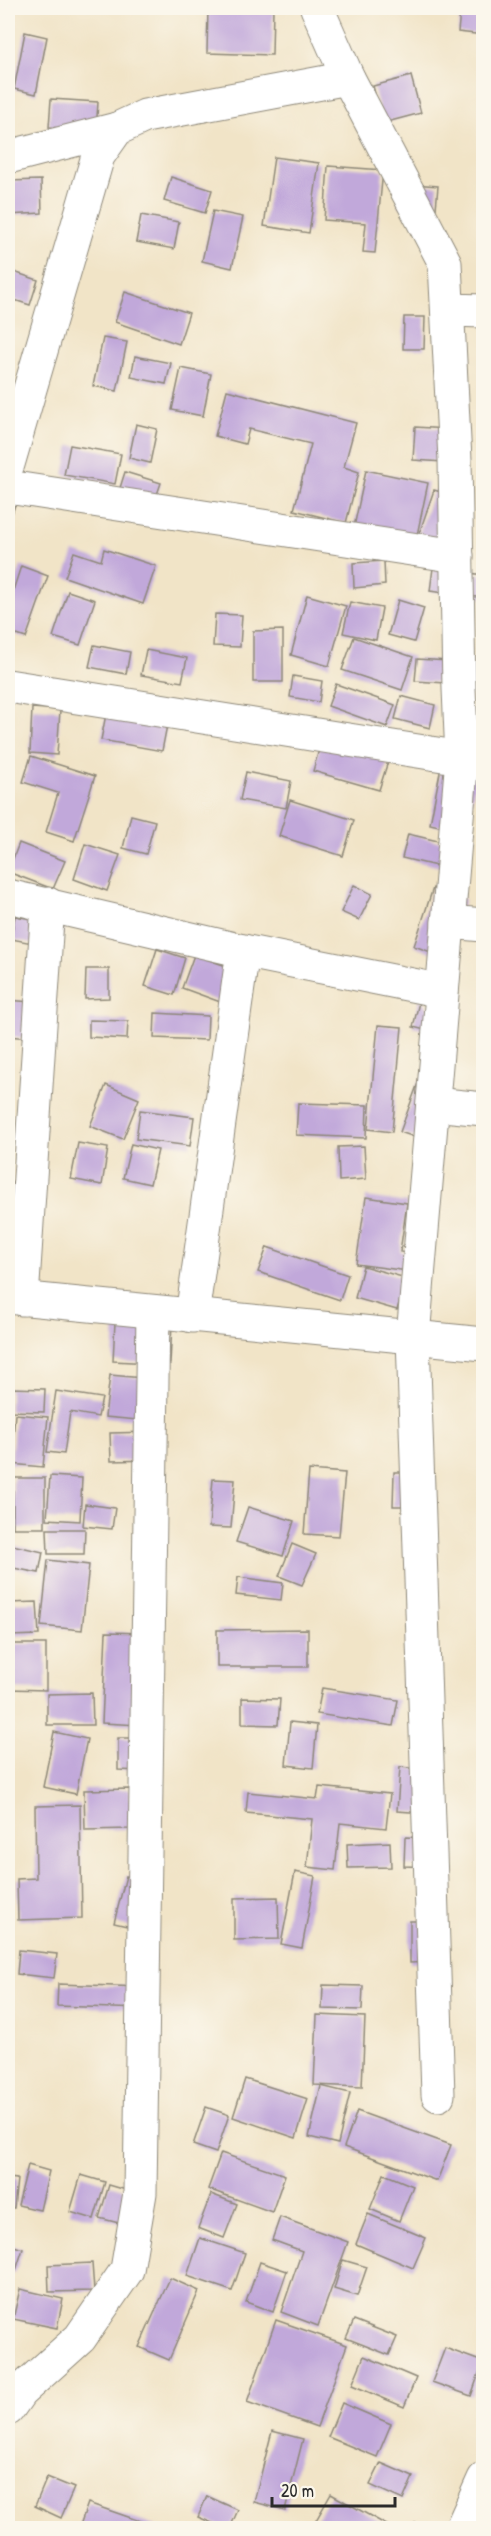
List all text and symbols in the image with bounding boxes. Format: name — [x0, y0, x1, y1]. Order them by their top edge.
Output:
scale bar — [272, 2470, 395, 2508]
text: 20 m — [281, 2478, 314, 2503]

